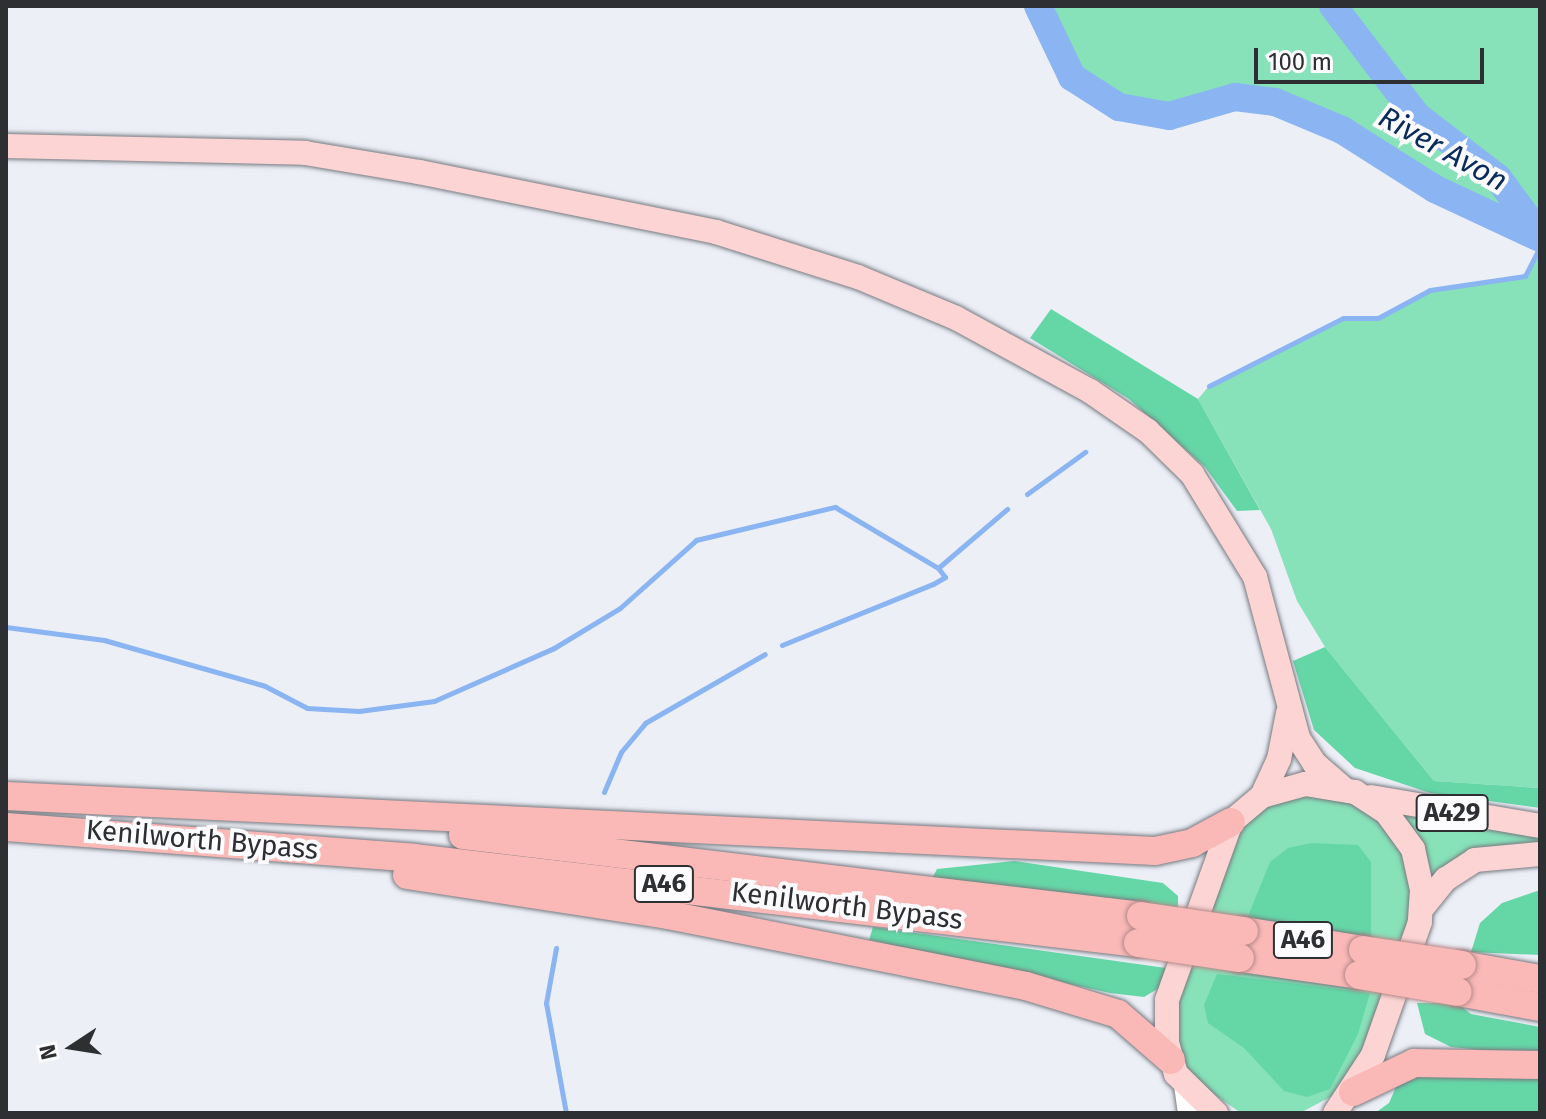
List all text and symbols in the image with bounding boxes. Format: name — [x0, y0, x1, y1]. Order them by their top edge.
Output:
scale bar — [1258, 32, 1488, 82]
text: 100 m — [1268, 48, 1332, 76]
water label: River Avon — [1372, 99, 1514, 199]
road number: A429 — [1414, 791, 1490, 835]
street label: Kenilworth Bypass — [84, 813, 320, 867]
road number: A46 — [632, 862, 696, 906]
street label: Kenilworth Bypass — [729, 875, 965, 937]
road number: A46 — [1271, 918, 1335, 962]
north arrow — [32, 1007, 112, 1087]
text: N — [33, 1042, 63, 1062]

